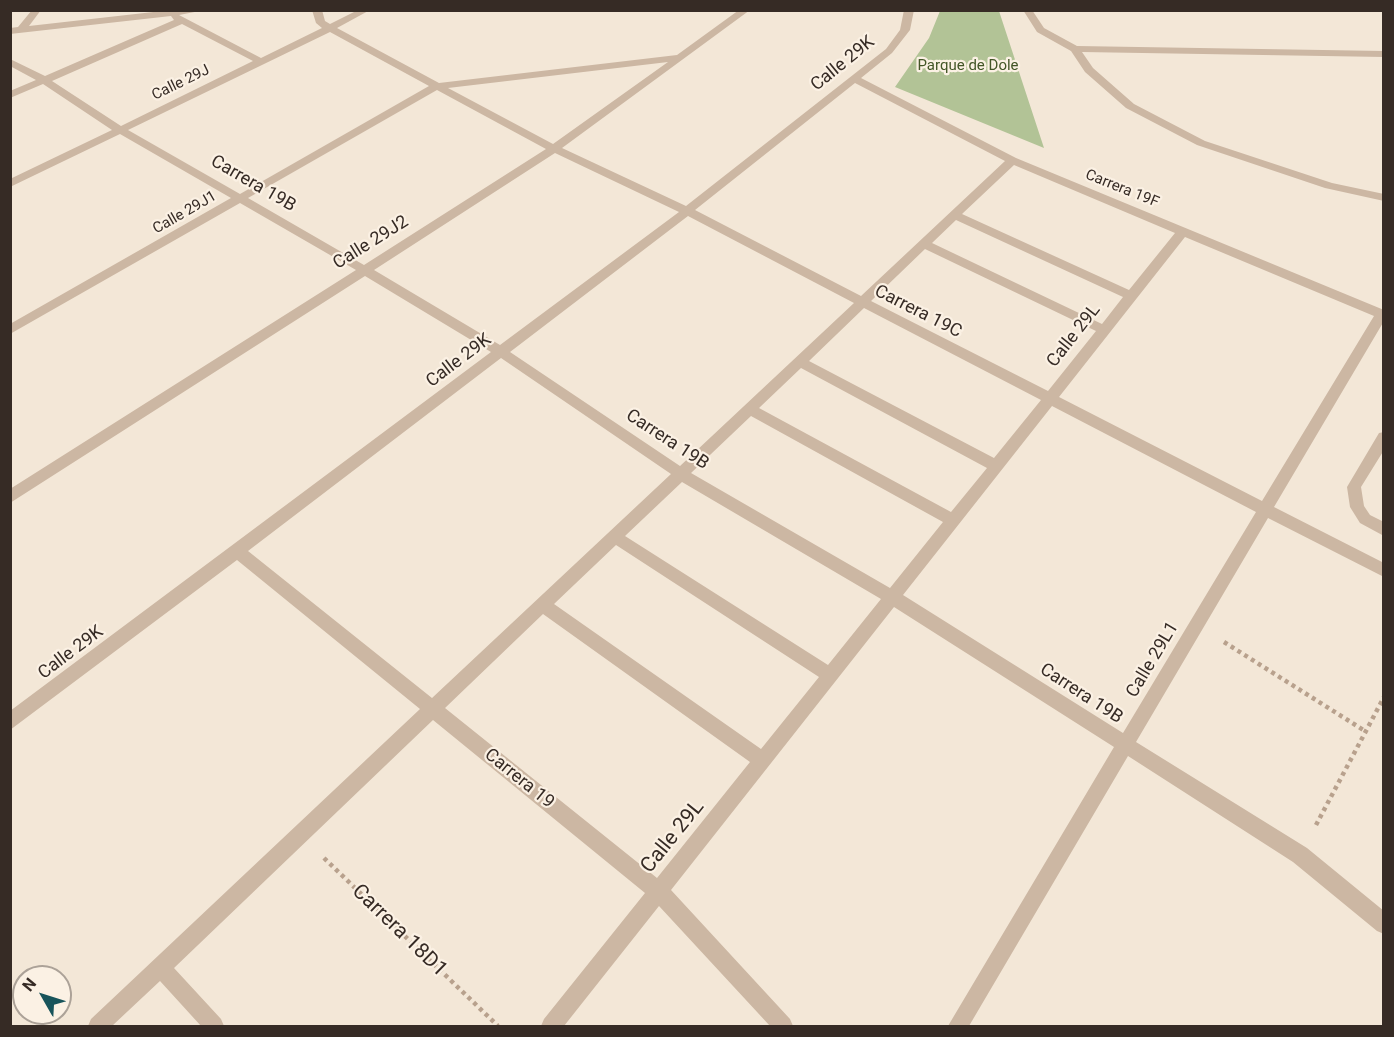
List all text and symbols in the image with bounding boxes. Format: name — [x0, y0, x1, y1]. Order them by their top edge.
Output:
street label: Calle 29K — [807, 32, 879, 96]
park label: Parque de Dole — [917, 57, 1019, 75]
street label: Calle 29J — [149, 61, 213, 105]
street label: Carrera 19B — [207, 151, 299, 217]
street label: Carrera 19F — [1083, 166, 1161, 212]
street label: Calle 29J1 — [150, 188, 220, 238]
street label: Calle 29J2 — [329, 211, 413, 275]
street label: Carrera 19C — [871, 281, 965, 343]
street label: Calle 29L — [1043, 300, 1105, 372]
street label: Calle 29K — [422, 330, 496, 392]
street label: Carrera 19B — [621, 405, 713, 475]
street label: Calle 29L1 — [1122, 618, 1184, 702]
street label: Calle 29K — [34, 622, 108, 684]
street label: Carrera 19B — [1035, 659, 1127, 729]
street label: Carrera 19 — [480, 744, 558, 814]
street label: Calle 29L — [636, 795, 710, 879]
street label: Carrera 18D1 — [346, 879, 452, 983]
north arrow — [12, 965, 72, 1025]
text: N — [18, 974, 40, 995]

